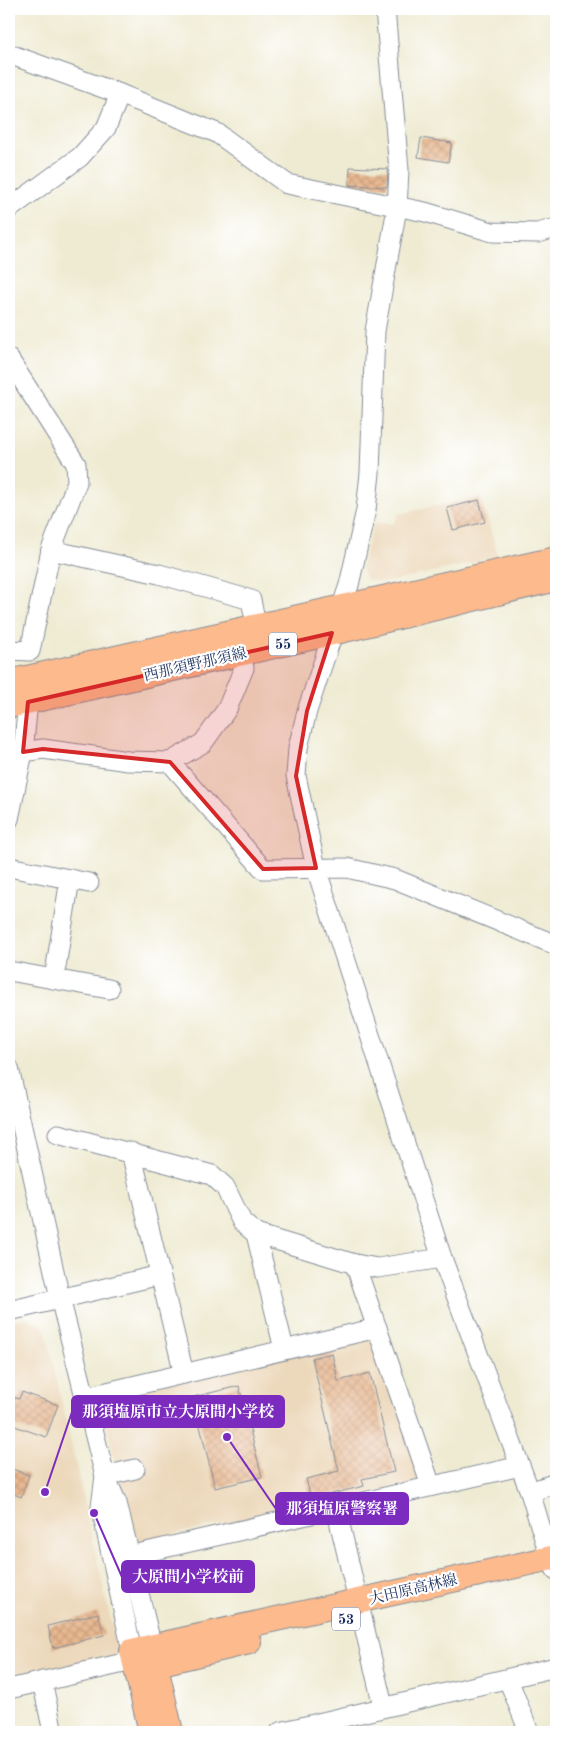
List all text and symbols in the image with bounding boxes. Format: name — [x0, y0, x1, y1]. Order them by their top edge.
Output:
road number: 55 — [269, 633, 297, 656]
street label: 西那須野那須線 — [142, 644, 248, 685]
callout: 那須塩原市立大原間小学校 — [72, 1396, 284, 1427]
text: 那須塩原市立大原間小学校 — [82, 1403, 275, 1421]
callout: 那須塩原警察署 — [276, 1493, 408, 1524]
text: 那須塩原警察署 — [286, 1500, 398, 1518]
callout: 大原間小学校前 — [122, 1561, 254, 1592]
text: 大原間小学校前 — [132, 1568, 244, 1586]
street label: 大田原高林線 — [367, 1571, 459, 1608]
road number: 53 — [332, 1608, 360, 1630]

